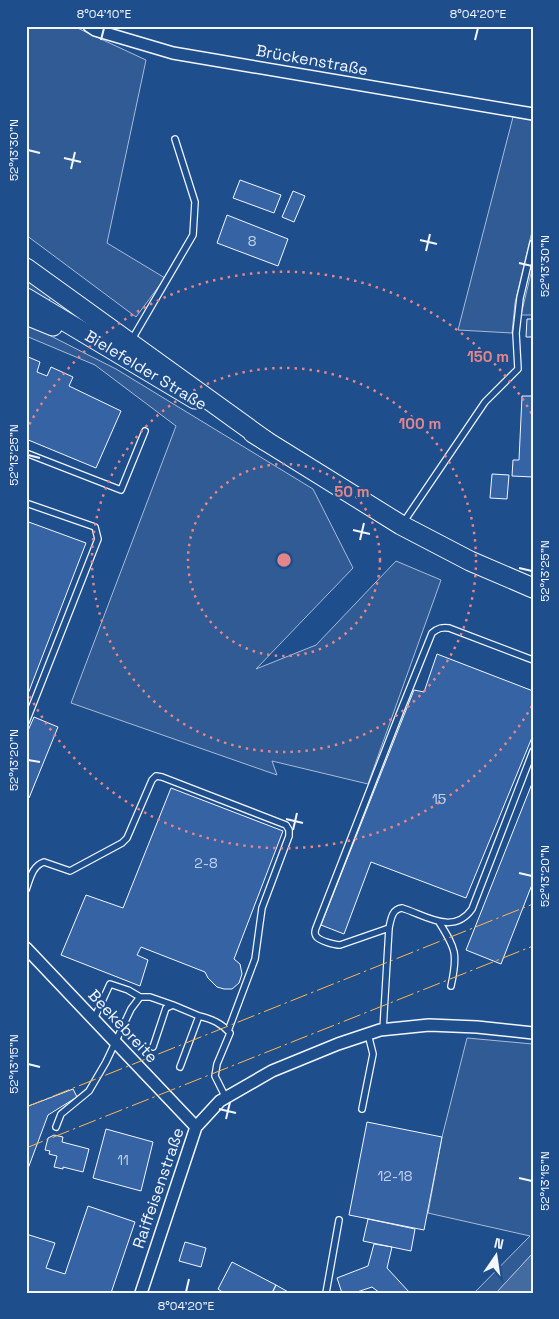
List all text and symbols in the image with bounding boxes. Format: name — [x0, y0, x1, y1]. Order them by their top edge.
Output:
text: 8°04'10"E — [77, 6, 131, 22]
text: 8°04'20"E — [450, 6, 507, 22]
street label: Brückenstraße — [254, 40, 370, 80]
text: 52°13'30"N — [6, 119, 22, 181]
house number: 8 — [248, 232, 257, 250]
text: 52°13'30"N — [537, 235, 553, 297]
street label: Bielefelder Straße — [81, 325, 211, 415]
text: 150 m — [467, 347, 509, 366]
text: 100 m — [399, 414, 441, 433]
text: 52°13'25"N — [6, 424, 22, 486]
text: 50 m — [334, 482, 370, 501]
text: 52°13'25"N — [537, 540, 553, 602]
centre of rings — [275, 551, 293, 569]
text: 52°13'20"N — [6, 729, 22, 791]
house number: 15 — [432, 790, 446, 808]
text: 52°13'20"N — [537, 845, 553, 907]
house number: 2-8 — [194, 854, 218, 872]
street label: Beekebreite — [84, 985, 162, 1067]
text: 52°13'15"N — [6, 1034, 22, 1094]
street label: Raiffeisenstraße — [128, 1125, 188, 1251]
house number: 11 — [117, 1151, 129, 1169]
text: 52°13'15"N — [537, 1151, 553, 1211]
house number: 12-18 — [377, 1167, 413, 1185]
north arrow — [472, 1232, 522, 1282]
text: N — [492, 1234, 506, 1253]
text: 8°04'20"E — [158, 1298, 215, 1314]

